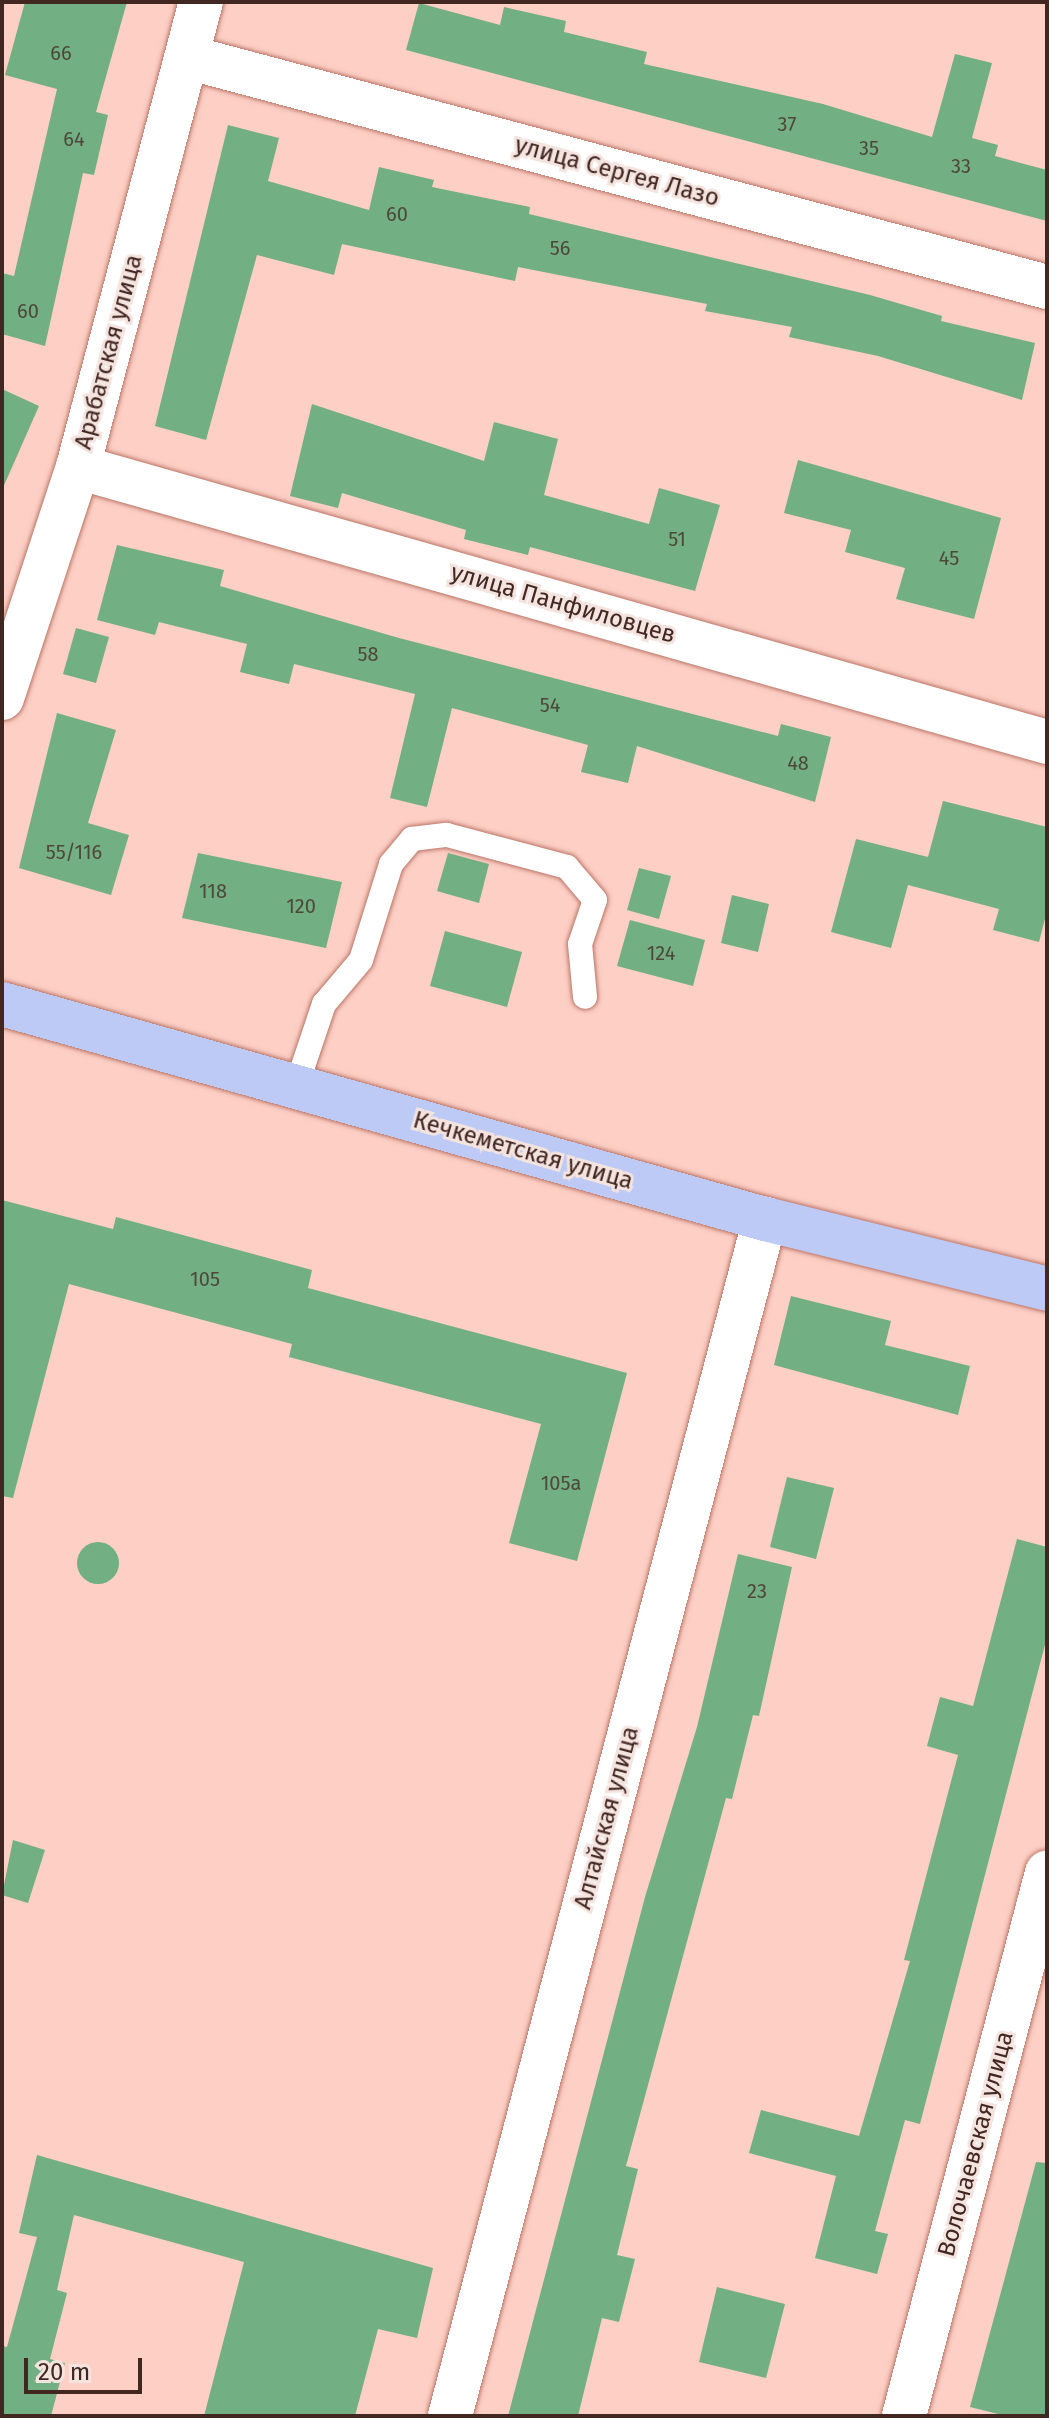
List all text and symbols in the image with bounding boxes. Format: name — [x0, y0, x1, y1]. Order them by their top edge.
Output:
house number: 66 — [50, 41, 72, 65]
house number: 37 — [778, 112, 796, 136]
house number: 64 — [63, 127, 85, 151]
street label: улица Сергея Лазо — [512, 131, 722, 213]
house number: 35 — [859, 136, 879, 160]
house number: 33 — [951, 154, 971, 178]
house number: 60 — [386, 202, 408, 226]
house number: 56 — [550, 236, 570, 260]
street label: Арабатская улица — [69, 252, 149, 452]
house number: 60 — [17, 299, 39, 323]
house number: 51 — [668, 527, 686, 551]
house number: 45 — [939, 546, 959, 570]
street label: улица Панфиловцев — [447, 558, 679, 650]
house number: 58 — [357, 642, 379, 666]
house number: 54 — [540, 693, 560, 717]
house number: 48 — [787, 751, 809, 775]
house number: 55/116 — [46, 840, 102, 864]
house number: 118 — [199, 879, 227, 903]
house number: 120 — [286, 894, 316, 918]
house number: 124 — [647, 941, 675, 965]
street label: Кечкеметская улица — [410, 1106, 636, 1196]
house number: 105 — [190, 1267, 220, 1291]
house number: 105а — [541, 1471, 581, 1495]
house number: 23 — [747, 1579, 767, 1603]
street label: Алтайская улица — [569, 1723, 645, 1913]
street label: Волочаевская улица — [932, 2028, 1020, 2260]
scale bar — [28, 2342, 146, 2392]
text: 20 m — [38, 2358, 90, 2386]

